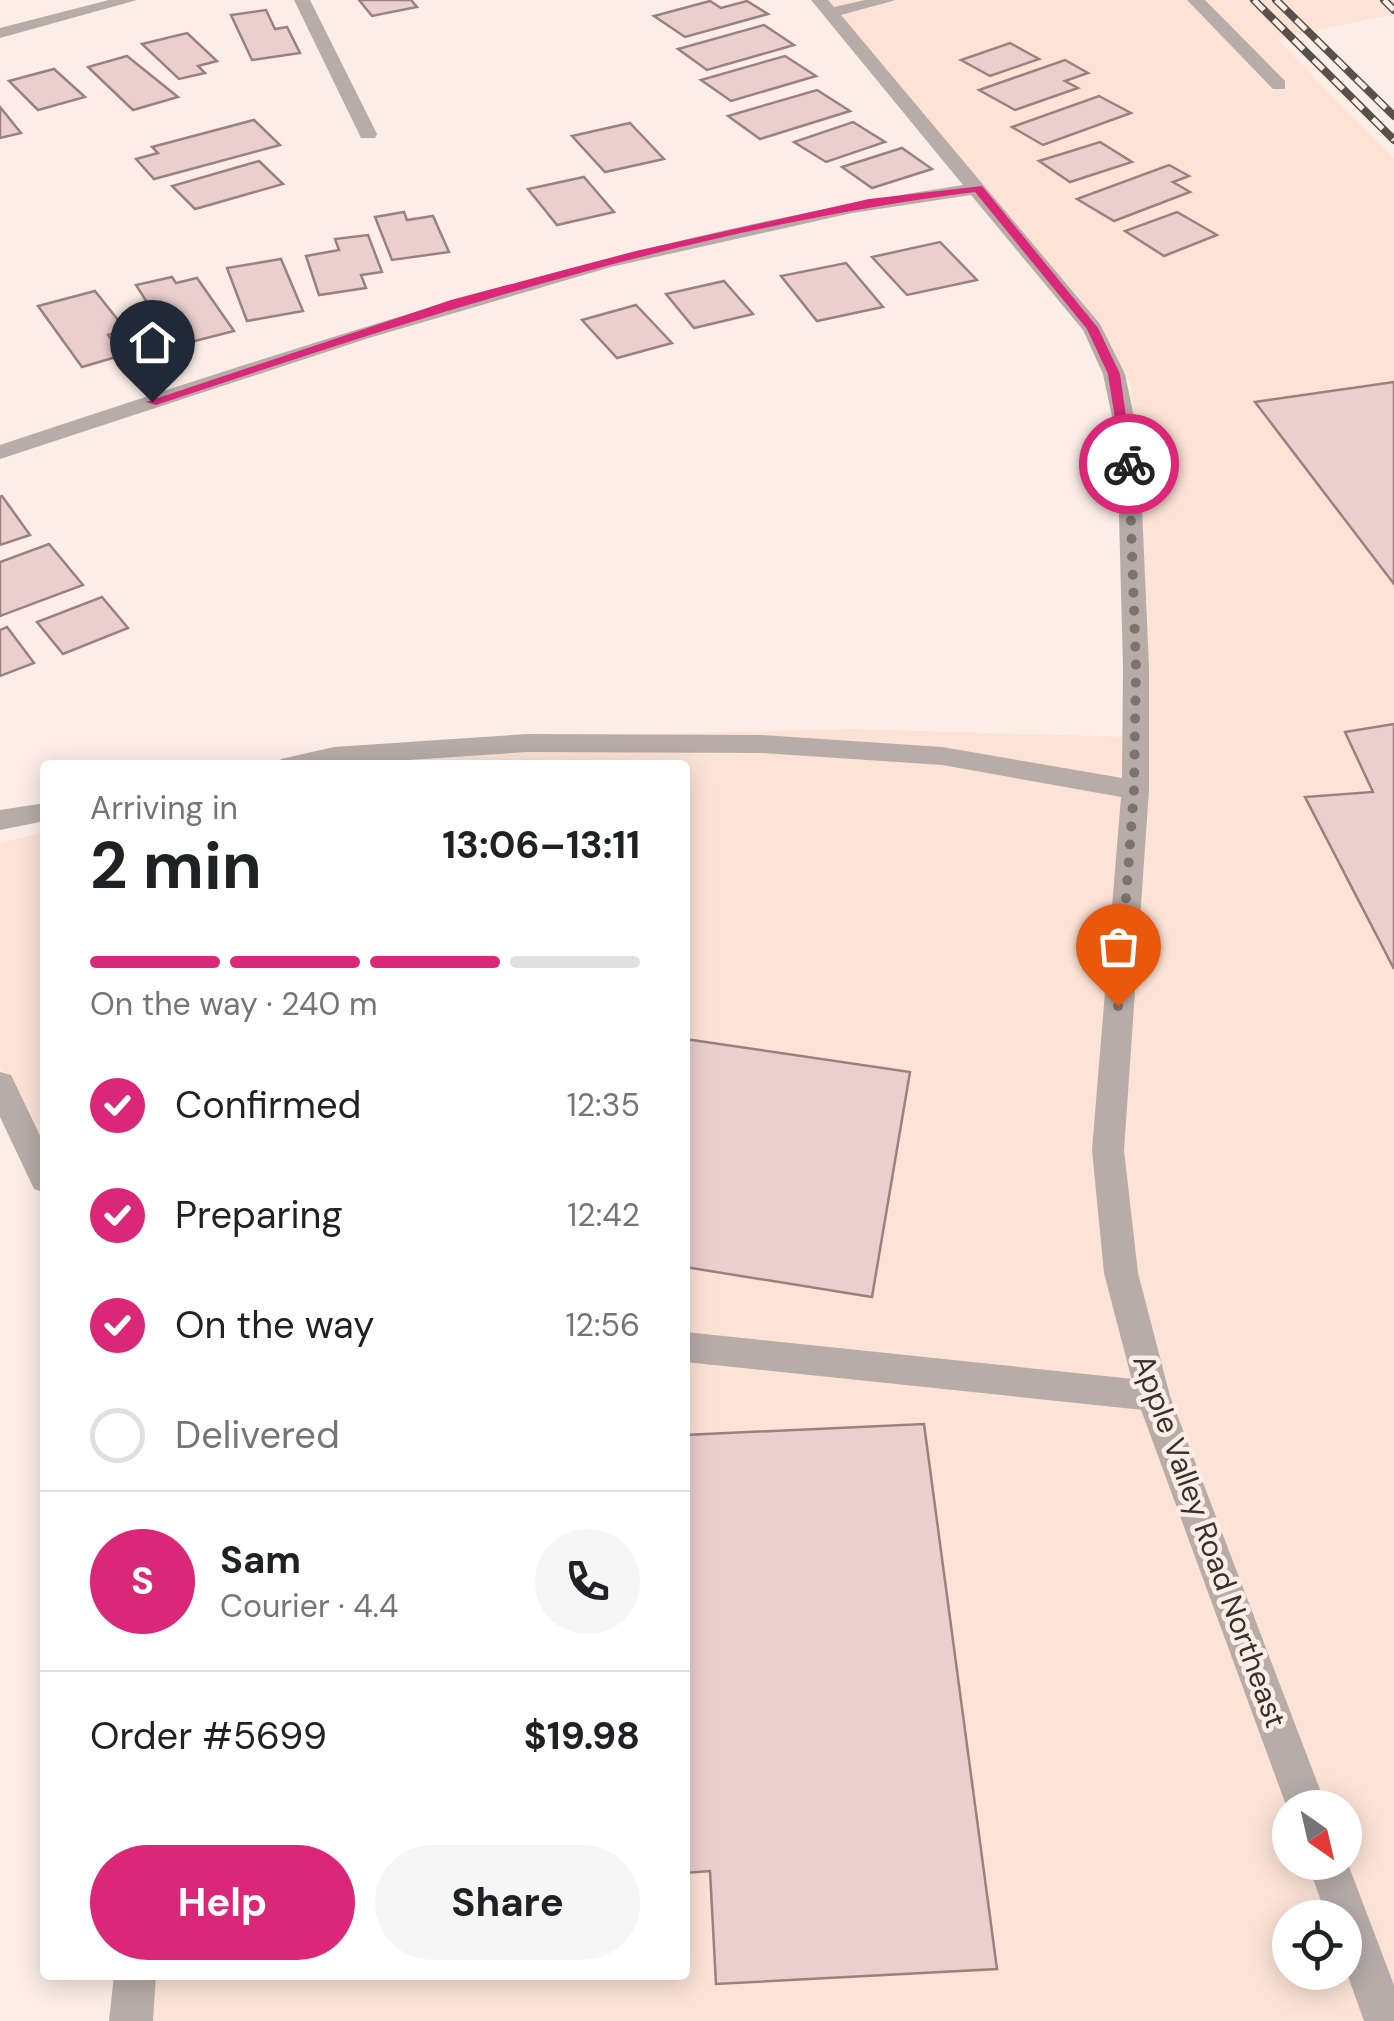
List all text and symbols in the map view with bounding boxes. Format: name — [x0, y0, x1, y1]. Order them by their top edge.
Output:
pin — [110, 300, 195, 403]
icon: home — [125, 315, 180, 370]
courier — [1079, 414, 1179, 514]
icon: bike — [1102, 437, 1157, 492]
text: Arriving in — [90, 787, 238, 829]
text: 13:06–13:11 — [442, 820, 640, 870]
text: 2 min — [90, 824, 262, 908]
pin — [1076, 904, 1161, 1007]
icon: bag — [1091, 919, 1146, 974]
text: On the way · 240 m — [90, 983, 377, 1025]
icon: check — [90, 1078, 145, 1133]
text: Confirmed — [175, 1080, 361, 1130]
text: 12:35 — [567, 1084, 640, 1126]
icon: check — [90, 1188, 145, 1243]
text: Preparing — [175, 1190, 343, 1240]
text: 12:42 — [567, 1194, 640, 1236]
icon: check — [90, 1298, 145, 1353]
text: On the way — [175, 1300, 374, 1350]
text: 12:56 — [566, 1304, 640, 1346]
street label: Apple Valley Road Northeast — [1124, 1349, 1296, 1733]
text: Delivered — [175, 1410, 340, 1460]
button: phone — [535, 1529, 640, 1634]
text: Sam — [220, 1535, 301, 1585]
text: S — [131, 1556, 154, 1606]
text: Courier · 4.4 — [220, 1585, 398, 1627]
text: Order #5699 — [90, 1711, 327, 1761]
text: $19.98 — [524, 1711, 640, 1761]
north arrow — [1272, 1790, 1362, 1880]
map controls — [1272, 1790, 1362, 1990]
button: Help — [90, 1845, 355, 1960]
button: Share — [375, 1845, 640, 1960]
button: locate — [1272, 1900, 1362, 1990]

